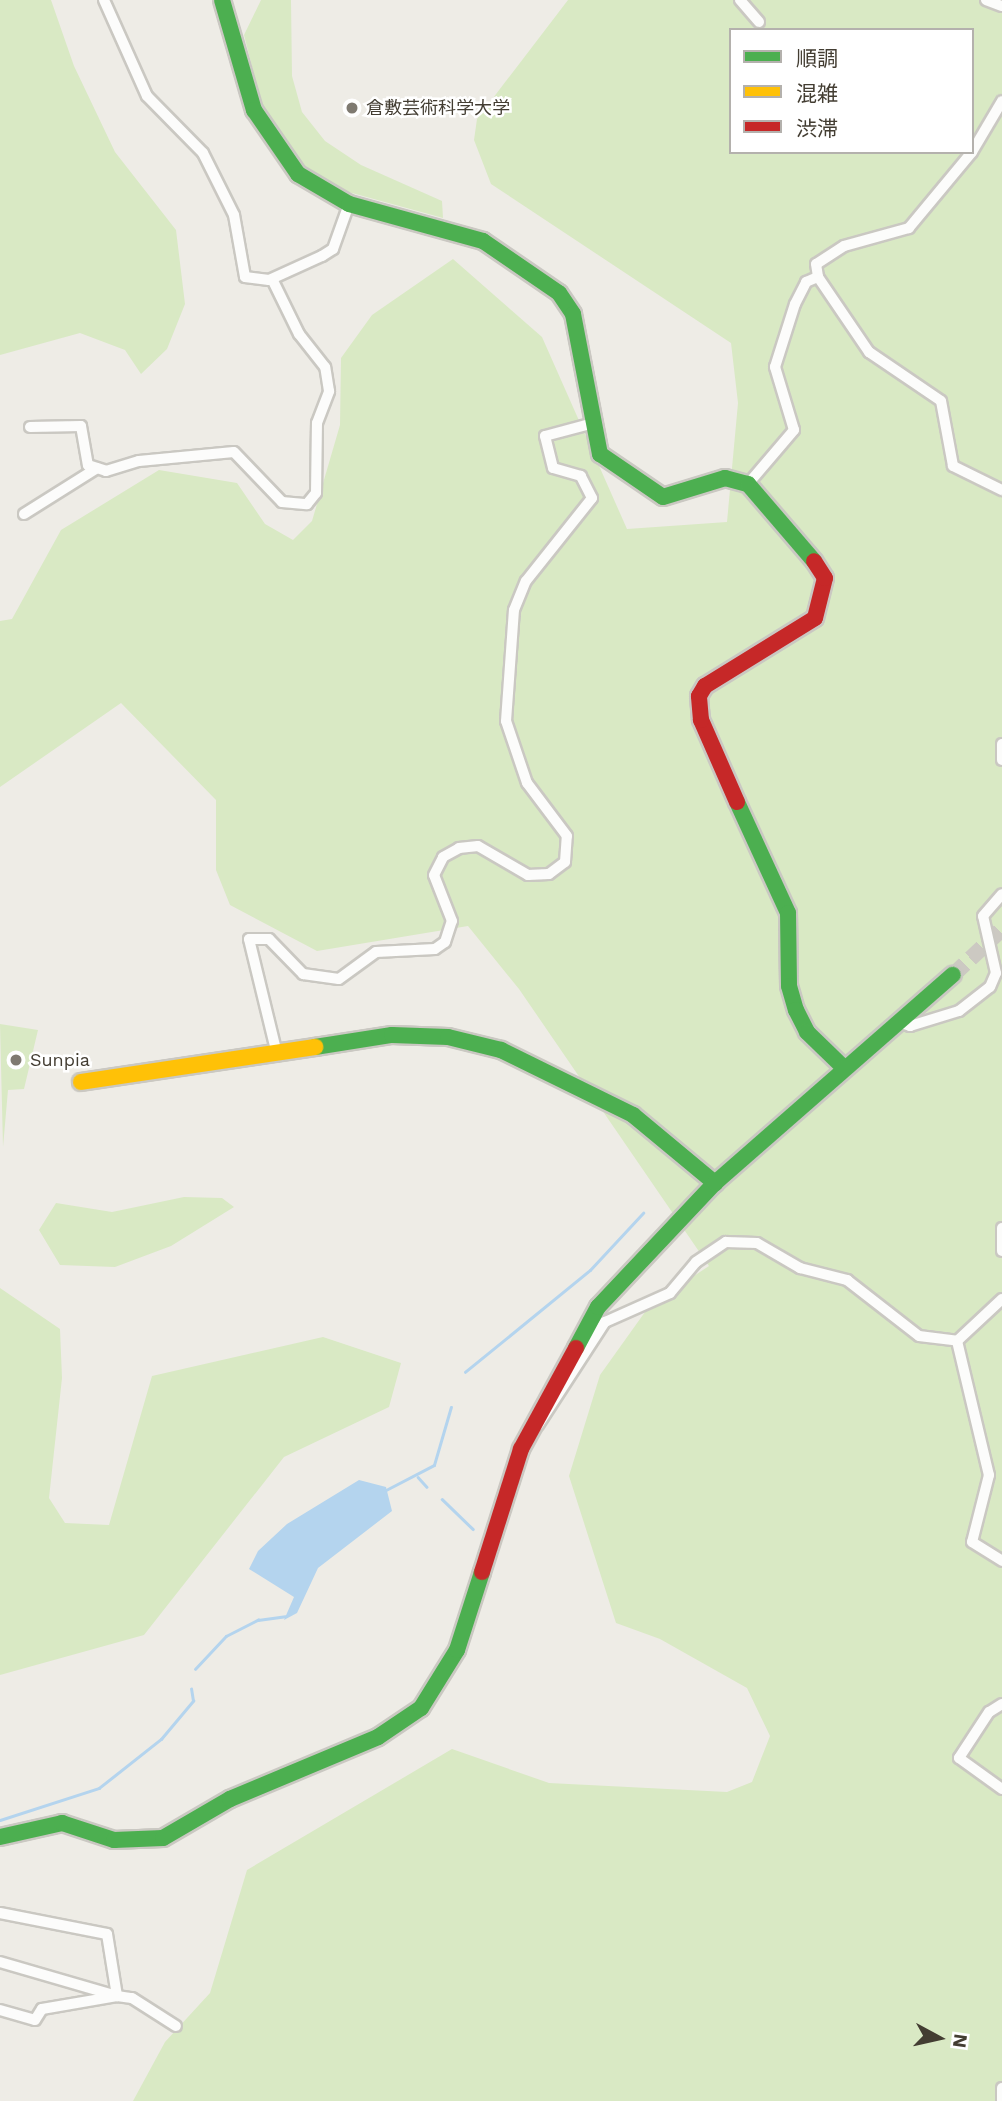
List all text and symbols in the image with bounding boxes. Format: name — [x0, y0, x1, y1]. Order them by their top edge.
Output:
legend — [729, 28, 974, 154]
text: 順調 — [796, 46, 838, 71]
text: 混雑 — [796, 81, 838, 106]
place label: 倉敷芸術科学大学 — [366, 97, 510, 119]
marker: 倉敷芸術科学大学 — [344, 100, 360, 116]
text: 渋滞 — [796, 116, 838, 141]
place label: Sunpia — [30, 1049, 90, 1071]
marker: Sunpia — [8, 1052, 24, 1068]
north arrow — [904, 2003, 974, 2073]
text: N — [948, 2032, 973, 2050]

